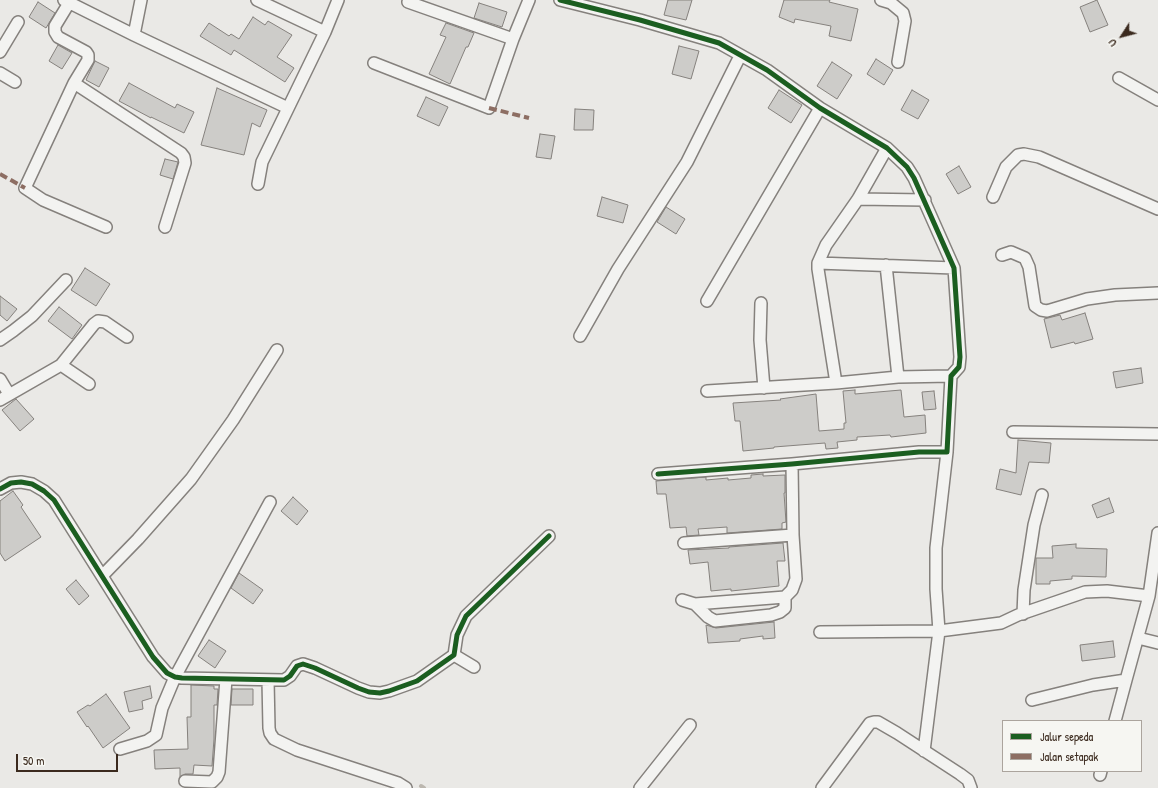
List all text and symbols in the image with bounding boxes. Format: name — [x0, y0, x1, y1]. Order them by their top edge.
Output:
north arrow — [1102, 16, 1142, 56]
text: U — [1105, 36, 1120, 50]
legend — [1002, 720, 1142, 772]
text: Jalur sepeda — [1040, 728, 1093, 745]
scale bar — [18, 746, 120, 772]
text: Jalan setapak — [1040, 748, 1098, 765]
text: 50 m — [23, 752, 44, 769]

